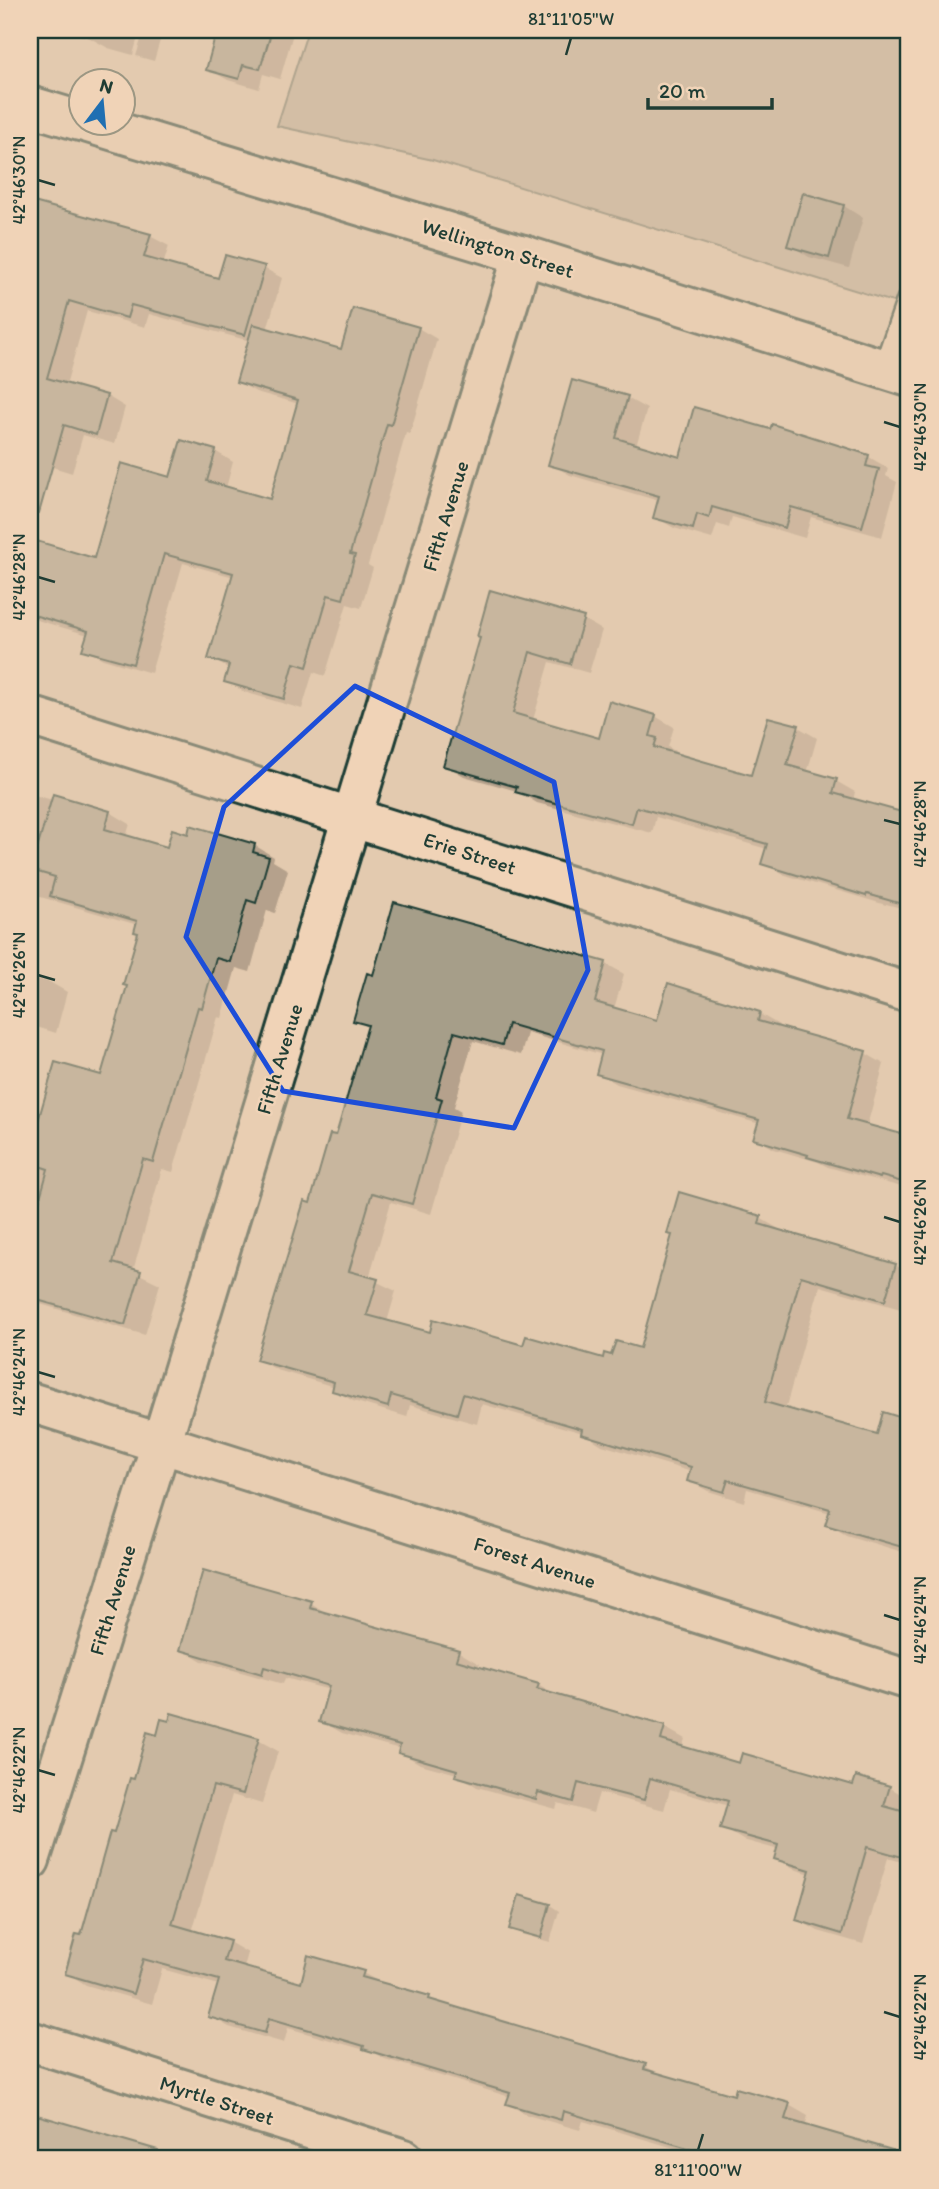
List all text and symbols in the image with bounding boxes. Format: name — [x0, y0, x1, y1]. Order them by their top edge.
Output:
text: 81°11'05"W — [528, 8, 614, 30]
north arrow — [66, 66, 136, 136]
scale bar — [648, 66, 773, 110]
text: N — [97, 73, 116, 99]
text: 20 m — [659, 78, 706, 103]
text: 42°46'30"N — [8, 136, 30, 224]
street label: Wellington Street — [419, 213, 577, 283]
text: 42°46'30"N — [909, 383, 931, 471]
street label: Fifth Avenue — [416, 458, 474, 574]
text: 42°46'28"N — [8, 533, 30, 621]
text: 42°46'28"N — [909, 780, 931, 868]
street label: Erie Street — [421, 826, 520, 880]
text: 42°46'26"N — [8, 932, 30, 1019]
street label: Fifth Avenue — [250, 1001, 308, 1117]
text: 42°46'26"N — [909, 1179, 931, 1266]
text: 42°46'24"N — [8, 1328, 30, 1416]
street label: Forest Avenue — [471, 1531, 599, 1594]
street label: Fifth Avenue — [83, 1542, 141, 1658]
text: 42°46'24"N — [909, 1576, 931, 1664]
text: 42°46'22"N — [8, 1727, 30, 1813]
text: 42°46'22"N — [909, 1974, 931, 2060]
street label: Myrtle Street — [157, 2070, 277, 2130]
text: 81°11'00"W — [654, 2159, 742, 2181]

